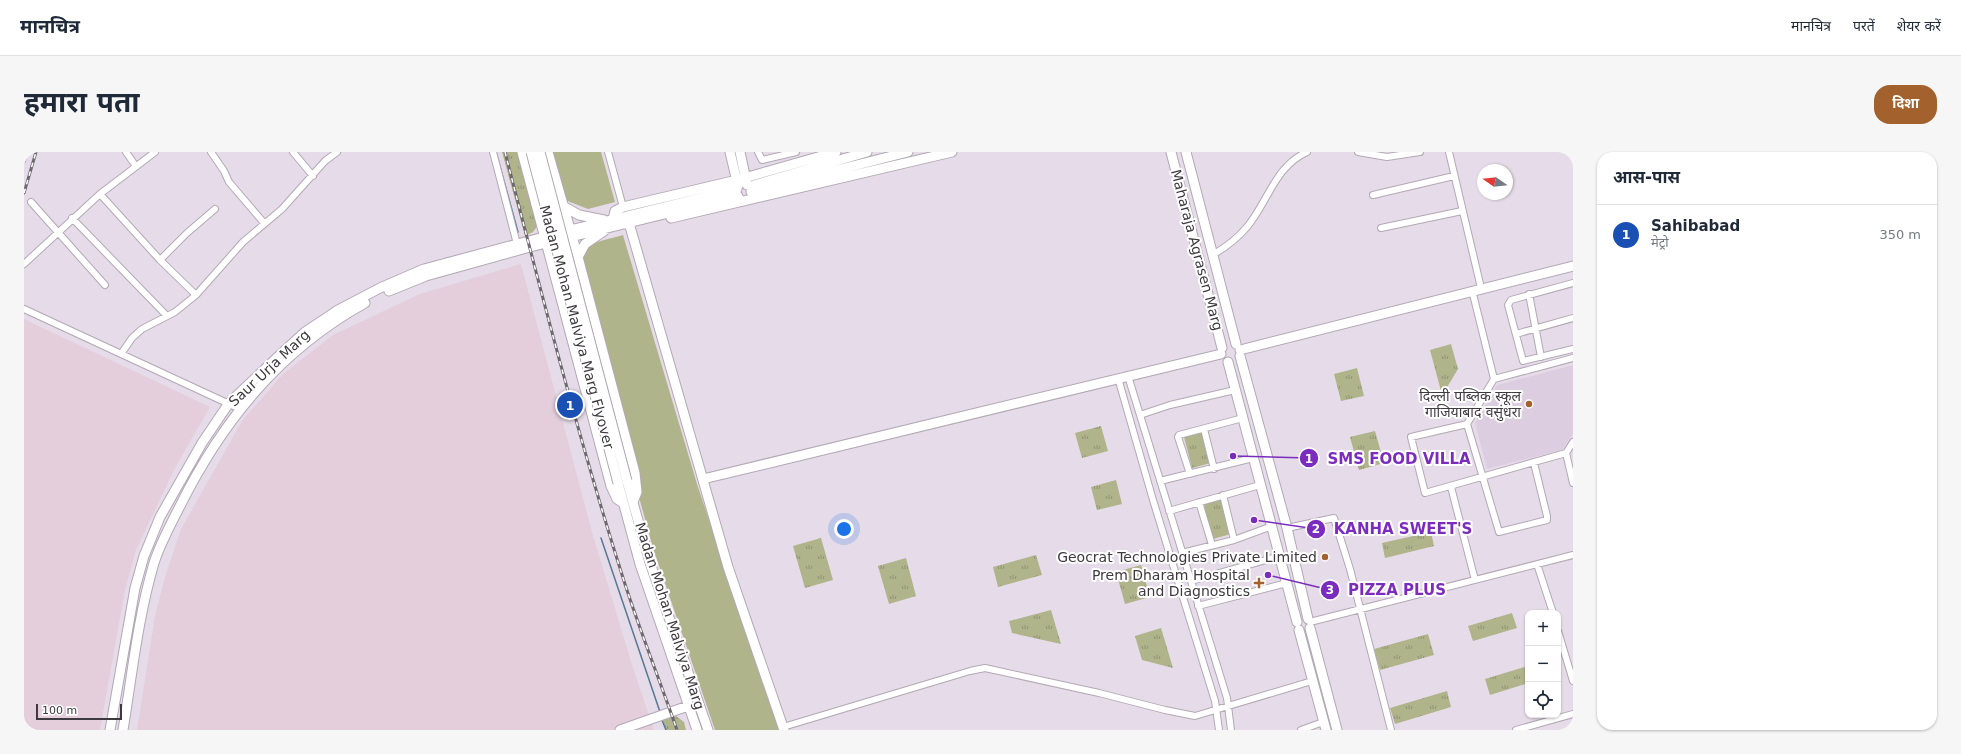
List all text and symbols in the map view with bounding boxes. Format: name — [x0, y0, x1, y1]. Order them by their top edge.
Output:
text: मानचित्र — [20, 15, 80, 37]
text: मानचित्र — [1791, 18, 1831, 34]
text: परतें — [1853, 18, 1875, 34]
text: शेयर करें — [1897, 18, 1941, 34]
button: दिशा — [1874, 85, 1937, 124]
text: हमारा पता — [24, 86, 139, 119]
north arrow — [1477, 164, 1513, 200]
text: आस-पास — [1613, 167, 1680, 187]
street label: Maharaja Agrasen Marg — [1168, 168, 1226, 332]
street label: Madan Mohan Malviya Marg Flyover — [537, 203, 617, 451]
text: Sahibabad — [1651, 217, 1740, 235]
text: 1 — [1621, 227, 1631, 242]
text: 350 m — [1879, 227, 1921, 242]
text: मेट्रो — [1651, 235, 1669, 250]
street label: Saur Urja Marg — [225, 327, 313, 409]
place label: दिल्ली पब्लिक स्कूल गाजियाबाद वसुंधरा — [1419, 388, 1522, 422]
pin: 1 — [557, 390, 583, 420]
marker: दिल्ली पब्लिक स्कूल गाजियाबाद वसुंधरा — [1524, 399, 1534, 409]
callout: SMS FOOD VILLA — [1299, 445, 1478, 472]
text: SMS FOOD VILLA — [1327, 450, 1471, 468]
text: 1 — [1305, 452, 1313, 466]
callout: KANHA SWEET'S — [1306, 516, 1481, 543]
your location — [834, 519, 854, 539]
street label: Madan Mohan Malviya Marg — [632, 520, 708, 712]
text: KANHA SWEET'S — [1334, 520, 1472, 538]
text: 2 — [1312, 522, 1320, 536]
place label: Geocrat Technologies Private Limited — [1057, 549, 1317, 565]
marker: Geocrat Technologies Private Limited — [1320, 552, 1330, 562]
place label: Prem Dharam Hospital and Diagnostics — [1092, 567, 1250, 599]
callout: PIZZA PLUS — [1320, 576, 1454, 603]
marker: Prem Dharam Hospital and Diagnostics — [1253, 577, 1265, 589]
text: PIZZA PLUS — [1348, 581, 1446, 599]
text: 3 — [1326, 583, 1334, 597]
map controls — [1525, 610, 1561, 718]
button: + — [1525, 610, 1561, 646]
button: − — [1525, 646, 1561, 682]
button: locate — [1525, 682, 1561, 718]
scale bar — [36, 702, 122, 721]
text: 100 m — [42, 704, 77, 717]

